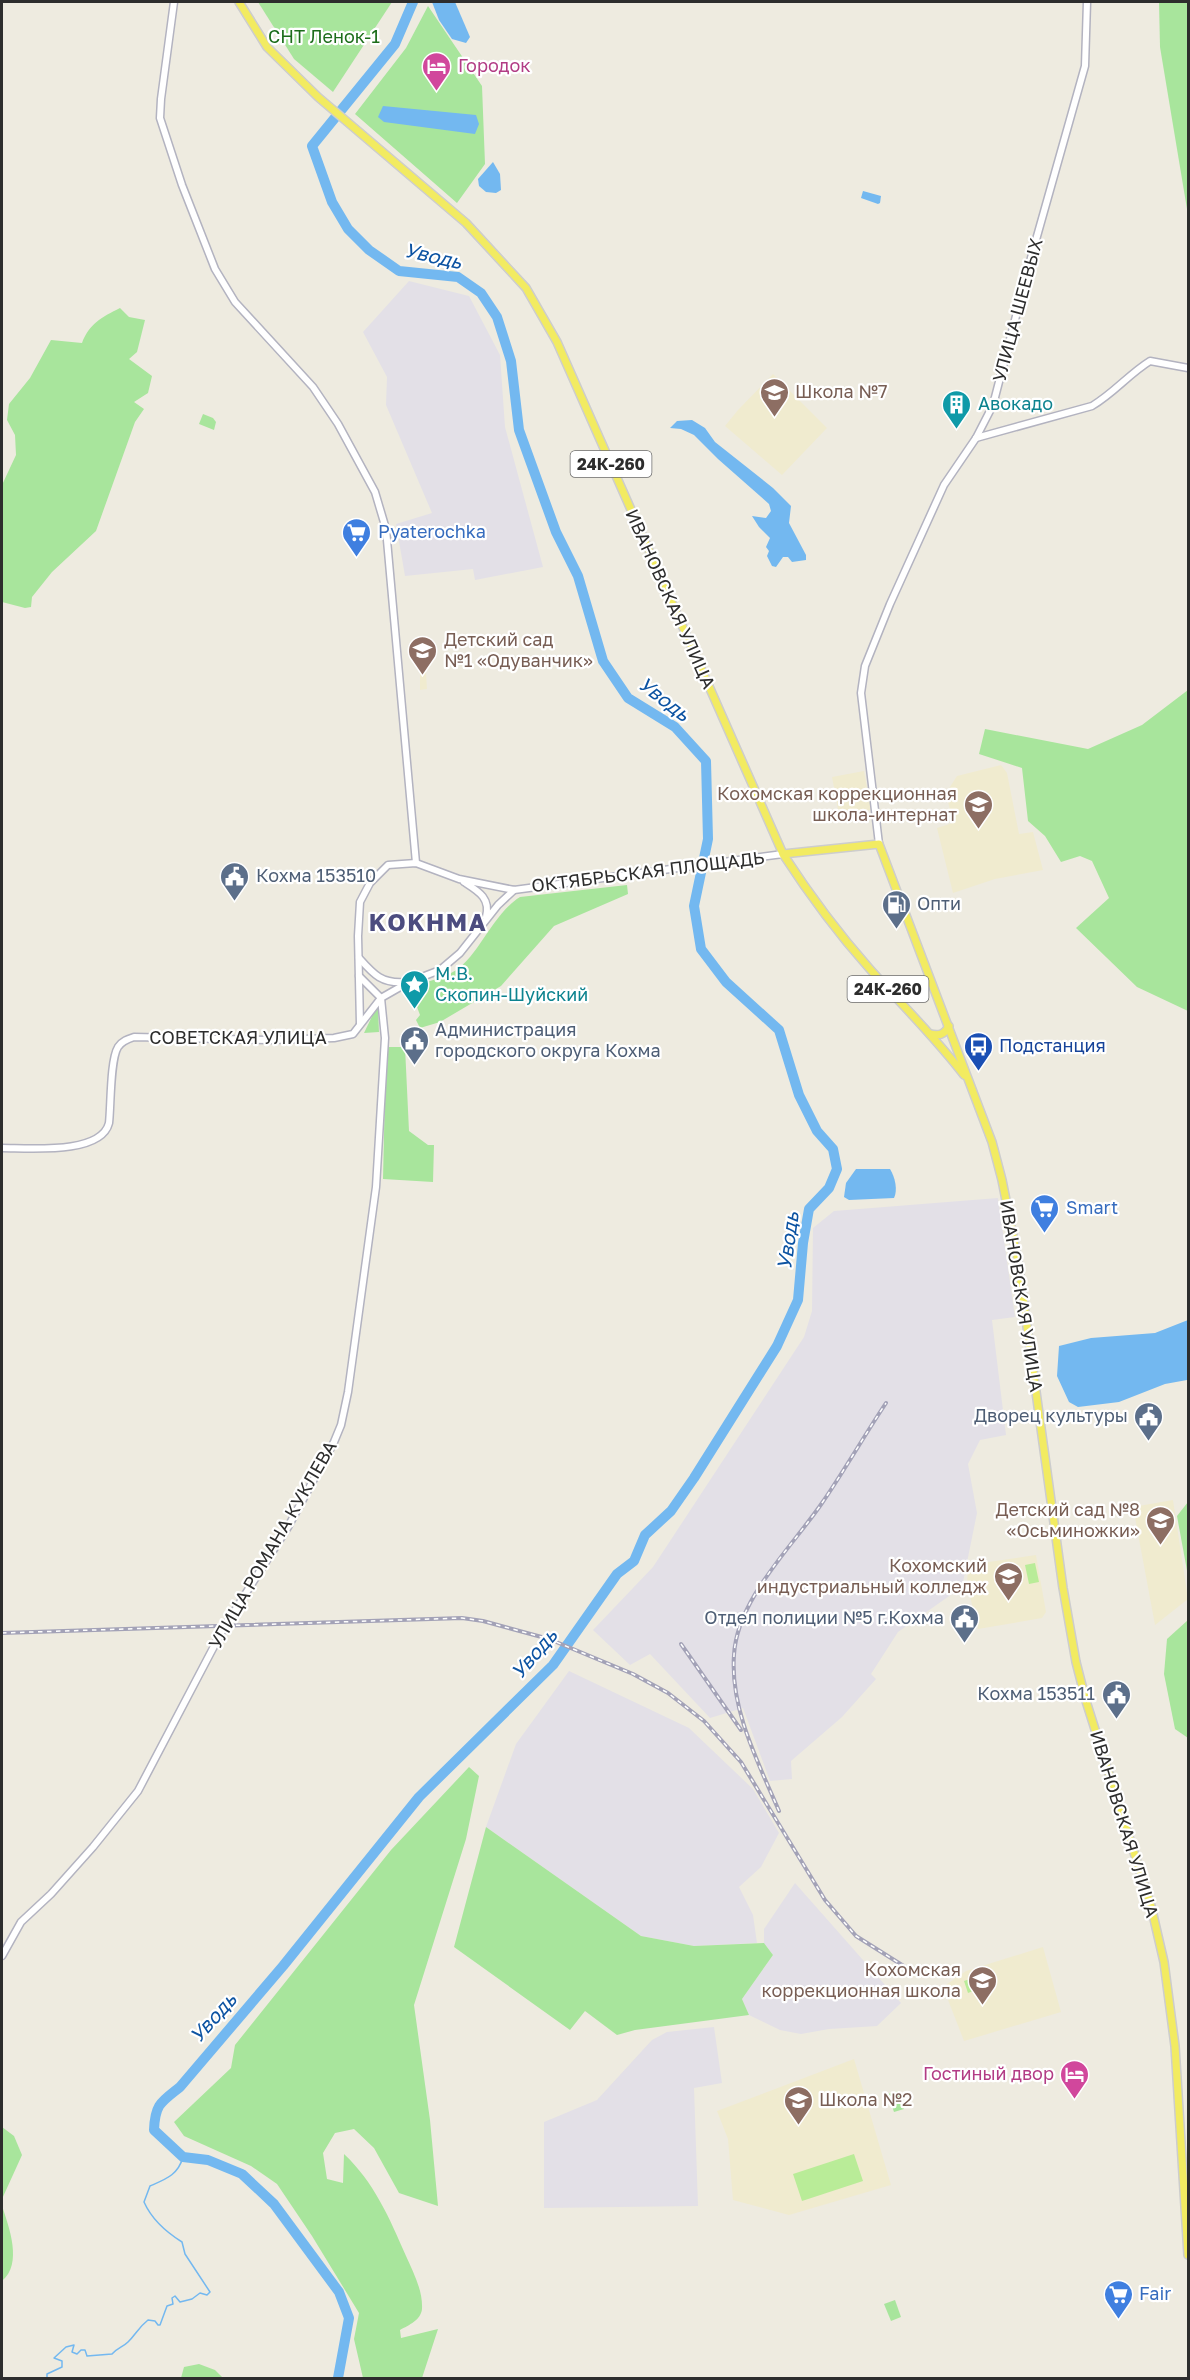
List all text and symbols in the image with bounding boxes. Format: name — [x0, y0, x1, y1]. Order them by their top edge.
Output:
park label: СНТ Ленок-1 — [268, 25, 380, 47]
hotel icon: Городок — [421, 50, 453, 92]
place label: Городок — [458, 54, 531, 76]
street label: УЛИЦА ШЕЕВЫХ — [987, 235, 1047, 384]
water label: Уводь — [402, 237, 466, 274]
school or university icon: Школа №7 — [758, 376, 790, 418]
place label: Школа №7 — [795, 380, 888, 402]
building icon: Авокадо — [941, 388, 973, 430]
place label: Авокадо — [978, 392, 1053, 414]
road number: 24К-260 — [570, 451, 652, 477]
street label: ИВАНОВСКАЯ УЛИЦА — [621, 505, 720, 692]
supermarket icon: Pyaterochka — [341, 516, 373, 558]
place label: Pyaterochka — [378, 520, 486, 542]
place label: Детский сад №1 «Одуванчик» — [444, 628, 593, 671]
school or university icon: Детский сад №1 «Одуванчик» — [407, 634, 439, 676]
water label: Уводь — [634, 671, 696, 727]
place label: Кохомская коррекционная школа-интернат — [717, 782, 957, 825]
school or university icon: Кохомская коррекционная школа-интернат — [962, 788, 994, 830]
street label: ОКТЯБРЬСКАЯ ПЛОЩАДЬ — [530, 846, 766, 896]
public building icon: Кохма 153510 — [219, 860, 251, 902]
place label: Кохма 153510 — [256, 864, 376, 886]
fuel station icon: Опти — [880, 888, 912, 930]
place label: Опти — [917, 892, 961, 914]
district label: KOKHMA — [369, 907, 487, 936]
place label: М.В. Скопин-Шуйский — [435, 962, 588, 1005]
place icon: М.В. Скопин-Шуйский — [398, 968, 430, 1010]
road number: 24К-260 — [848, 976, 928, 1002]
place label: Администрация городского округа Кохма — [435, 1018, 661, 1061]
public building icon: Администрация городского округа Кохма — [398, 1024, 430, 1066]
street label: СОВЕТСКАЯ УЛИЦА — [149, 1026, 327, 1048]
bus stop icon: Подстанция — [962, 1030, 994, 1072]
place label: Подстанция — [999, 1034, 1106, 1056]
supermarket icon: Smart — [1029, 1192, 1061, 1234]
place label: Smart — [1066, 1196, 1118, 1218]
street label: ИВАНОВСКАЯ УЛИЦА — [996, 1198, 1048, 1394]
water label: Уводь — [771, 1209, 803, 1271]
public building icon: Дворец культуры — [1133, 1400, 1165, 1442]
place label: Дворец культуры — [974, 1404, 1128, 1426]
street label: УЛИЦА РОМАНА КУКЛЕВА — [203, 1437, 341, 1652]
place label: Детский сад №8 «Осьминожки» — [995, 1498, 1140, 1541]
school or university icon: Детский сад №8 «Осьминожки» — [1145, 1504, 1177, 1546]
place label: Кохомский индустриальный колледж — [757, 1554, 987, 1597]
school or university icon: Кохомский индустриальный колледж — [992, 1560, 1024, 1602]
public building icon: Отдел полиции №5 г.Кохма — [949, 1602, 981, 1644]
place label: Отдел полиции №5 г.Кохма — [704, 1606, 944, 1628]
water label: Уводь — [505, 1622, 562, 1683]
public building icon: Кохма 153511 — [1100, 1678, 1132, 1720]
place label: Кохма 153511 — [977, 1682, 1095, 1704]
street label: ИВАНОВСКАЯ УЛИЦА — [1086, 1728, 1164, 1920]
place label: Кохомская коррекционная школа — [762, 1958, 961, 2001]
school or university icon: Кохомская коррекционная школа — [966, 1964, 998, 2006]
water label: Уводь — [184, 1987, 242, 2047]
hotel icon: Гостиный двор — [1059, 2058, 1091, 2100]
place label: Гостиный двор — [923, 2062, 1054, 2084]
school or university icon: Школа №2 — [782, 2084, 814, 2126]
place label: Школа №2 — [819, 2088, 912, 2110]
supermarket icon: Fair — [1102, 2278, 1134, 2320]
place label: Fair — [1139, 2282, 1171, 2304]

